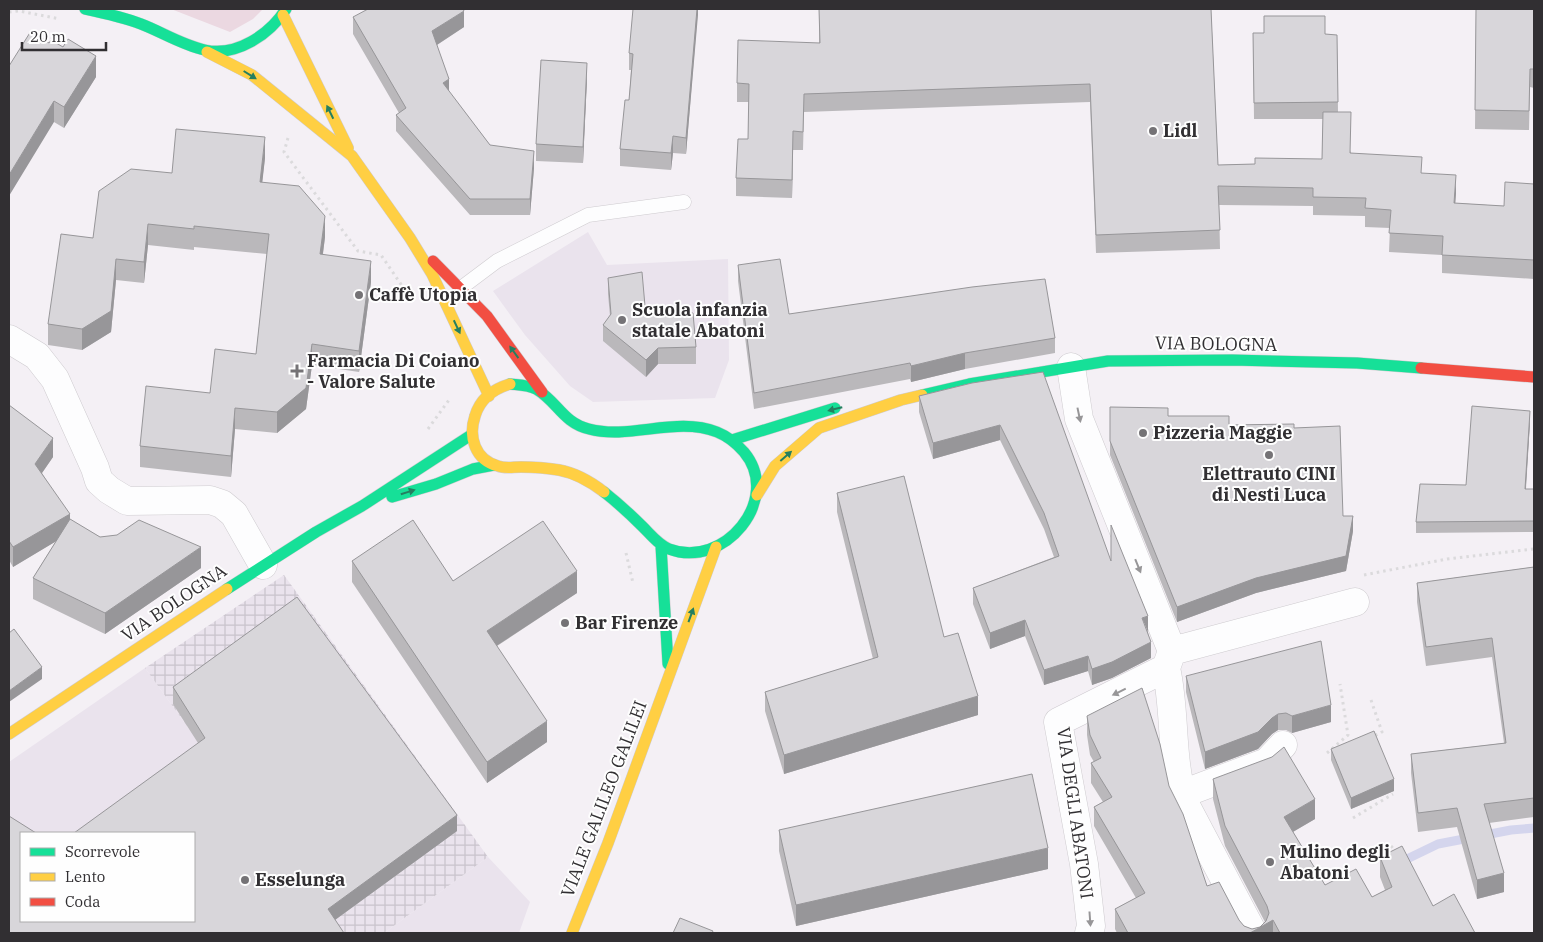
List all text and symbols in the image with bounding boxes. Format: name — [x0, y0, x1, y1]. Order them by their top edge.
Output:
scale bar — [22, 20, 106, 52]
text: 20 m — [30, 27, 66, 46]
one-way arrow — [243, 71, 257, 80]
one-way arrow — [326, 105, 334, 119]
place label: Lidl — [1163, 119, 1198, 142]
marker: Lidl — [1147, 125, 1159, 137]
place label: Caffè Utopia — [369, 283, 477, 306]
marker: Caffè Utopia — [353, 289, 365, 301]
place label: Scuola infanzia statale Abatoni — [632, 298, 768, 342]
marker: Scuola infanzia statale Abatoni — [616, 314, 628, 326]
one-way arrow — [453, 320, 461, 334]
street label: VIA BOLOGNA — [1155, 331, 1278, 356]
one-way arrow — [509, 345, 519, 359]
place label: Farmacia Di Coiano - Valore Salute — [307, 349, 480, 393]
marker: Farmacia Di Coiano - Valore Salute — [291, 365, 303, 377]
one-way arrow — [827, 405, 843, 413]
one-way arrow — [1075, 407, 1083, 422]
place label: Pizzeria Maggie — [1153, 421, 1293, 444]
marker: Pizzeria Maggie — [1137, 427, 1149, 439]
marker: Elettrauto CINI di Nesti Luca — [1263, 449, 1275, 461]
one-way arrow — [779, 450, 791, 462]
place label: Elettrauto CINI di Nesti Luca — [1202, 462, 1336, 506]
one-way arrow — [401, 488, 416, 496]
street label: VIA BOLOGNA — [117, 558, 231, 646]
one-way arrow — [1134, 559, 1142, 574]
one-way arrow — [687, 607, 695, 622]
place label: Bar Firenze — [575, 611, 678, 634]
marker: Bar Firenze — [559, 617, 571, 629]
one-way arrow — [1111, 688, 1126, 696]
street label: VIALE GALILEO GALILEI — [555, 697, 652, 900]
street label: VIA DEGLI ABATONI — [1052, 726, 1099, 900]
legend — [20, 832, 195, 922]
place label: Mulino degli Abatoni — [1280, 840, 1390, 884]
text: Scorrevole — [65, 842, 140, 861]
marker: Mulino degli Abatoni — [1264, 856, 1276, 868]
text: Lento — [65, 867, 105, 886]
place label: Esselunga — [255, 868, 345, 891]
marker: Esselunga — [239, 874, 251, 886]
text: Coda — [65, 892, 101, 911]
one-way arrow — [1086, 911, 1094, 927]

